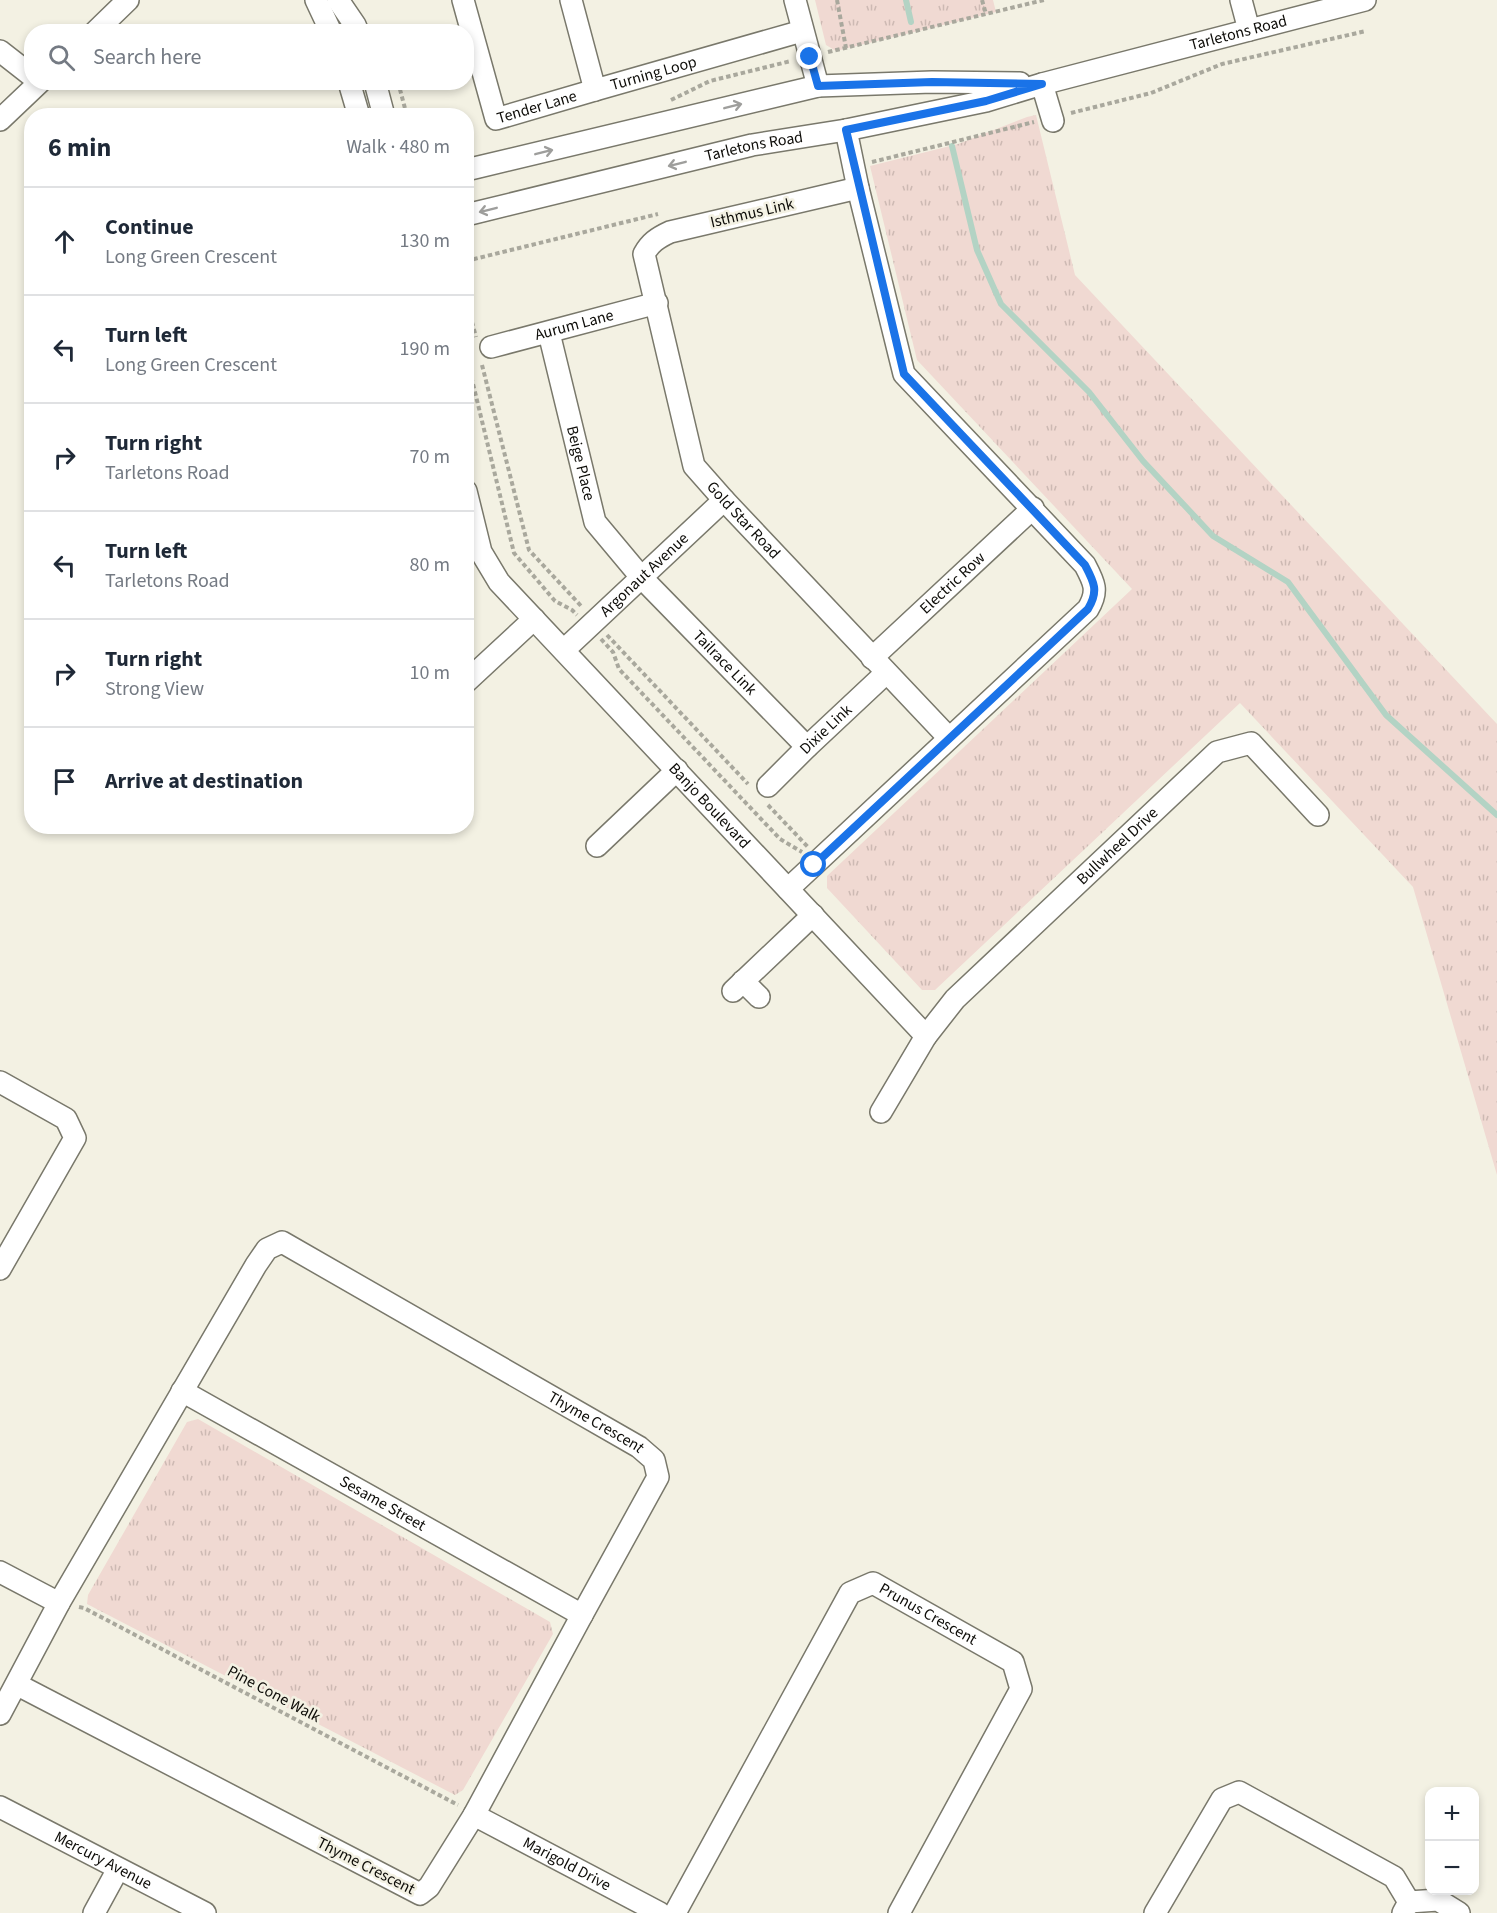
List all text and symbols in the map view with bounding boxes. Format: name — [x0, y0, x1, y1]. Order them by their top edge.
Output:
street label: Tarletons Road — [1187, 10, 1289, 56]
search box — [24, 24, 474, 90]
icon: search — [45, 41, 78, 74]
text: Search here — [93, 41, 201, 73]
route end — [796, 43, 822, 69]
street label: Turning Loop — [608, 51, 699, 96]
street label: Tender Lane — [494, 85, 579, 129]
one-way arrow — [723, 99, 742, 111]
street label: Tarletons Road — [702, 126, 805, 167]
text: 6 min — [48, 129, 111, 166]
text: Walk · 480 m — [346, 133, 450, 161]
one-way arrow — [534, 145, 553, 157]
one-way arrow — [668, 158, 687, 170]
street label: Isthmus Link — [708, 193, 796, 233]
one-way arrow — [479, 204, 498, 216]
text: Continue — [105, 211, 194, 243]
icon: ahead — [48, 225, 81, 258]
text: 130 m — [400, 227, 450, 255]
text: Long Green Crescent — [105, 243, 277, 271]
street label: Aurum Lane — [532, 304, 616, 346]
text: Turn left — [105, 319, 187, 351]
icon: left — [48, 333, 81, 366]
text: 190 m — [400, 335, 450, 363]
text: Long Green Crescent — [105, 351, 277, 379]
street label: Beige Place — [561, 423, 600, 503]
text: Turn right — [105, 427, 202, 459]
icon: right — [48, 441, 81, 474]
text: 70 m — [410, 443, 450, 471]
text: Tarletons Road — [105, 459, 230, 487]
street label: Gold Star Road — [701, 477, 785, 564]
street label: Argonaut Avenue — [595, 528, 693, 622]
text: Turn left — [105, 535, 187, 567]
street label: Electric Row — [915, 547, 990, 619]
icon: left — [48, 549, 81, 582]
text: 80 m — [410, 551, 450, 579]
text: Tarletons Road — [105, 567, 230, 595]
street label: Tailrace Link — [688, 625, 762, 700]
text: Turn right — [105, 643, 202, 675]
icon: right — [48, 657, 81, 690]
text: 10 m — [410, 659, 450, 687]
text: Strong View — [105, 675, 204, 703]
street label: Dixie Link — [795, 699, 857, 759]
street label: Banjo Boulevard — [664, 758, 755, 854]
icon: arrive — [48, 765, 81, 798]
text: Arrive at destination — [105, 765, 303, 797]
street label: Bullwheel Drive — [1072, 802, 1163, 890]
route start — [800, 851, 826, 877]
street label: Thyme Crescent — [544, 1386, 650, 1458]
street label: Sesame Street — [335, 1470, 430, 1537]
street label: Prunus Crescent — [875, 1578, 981, 1651]
street label: Pine Cone Walk — [223, 1660, 325, 1728]
map controls — [1425, 1787, 1479, 1895]
button: + — [1425, 1787, 1479, 1841]
street label: Mercury Avenue — [50, 1826, 156, 1895]
street label: Thyme Crescent — [313, 1832, 419, 1900]
street label: Marigold Drive — [519, 1832, 615, 1896]
button: − — [1425, 1841, 1479, 1895]

